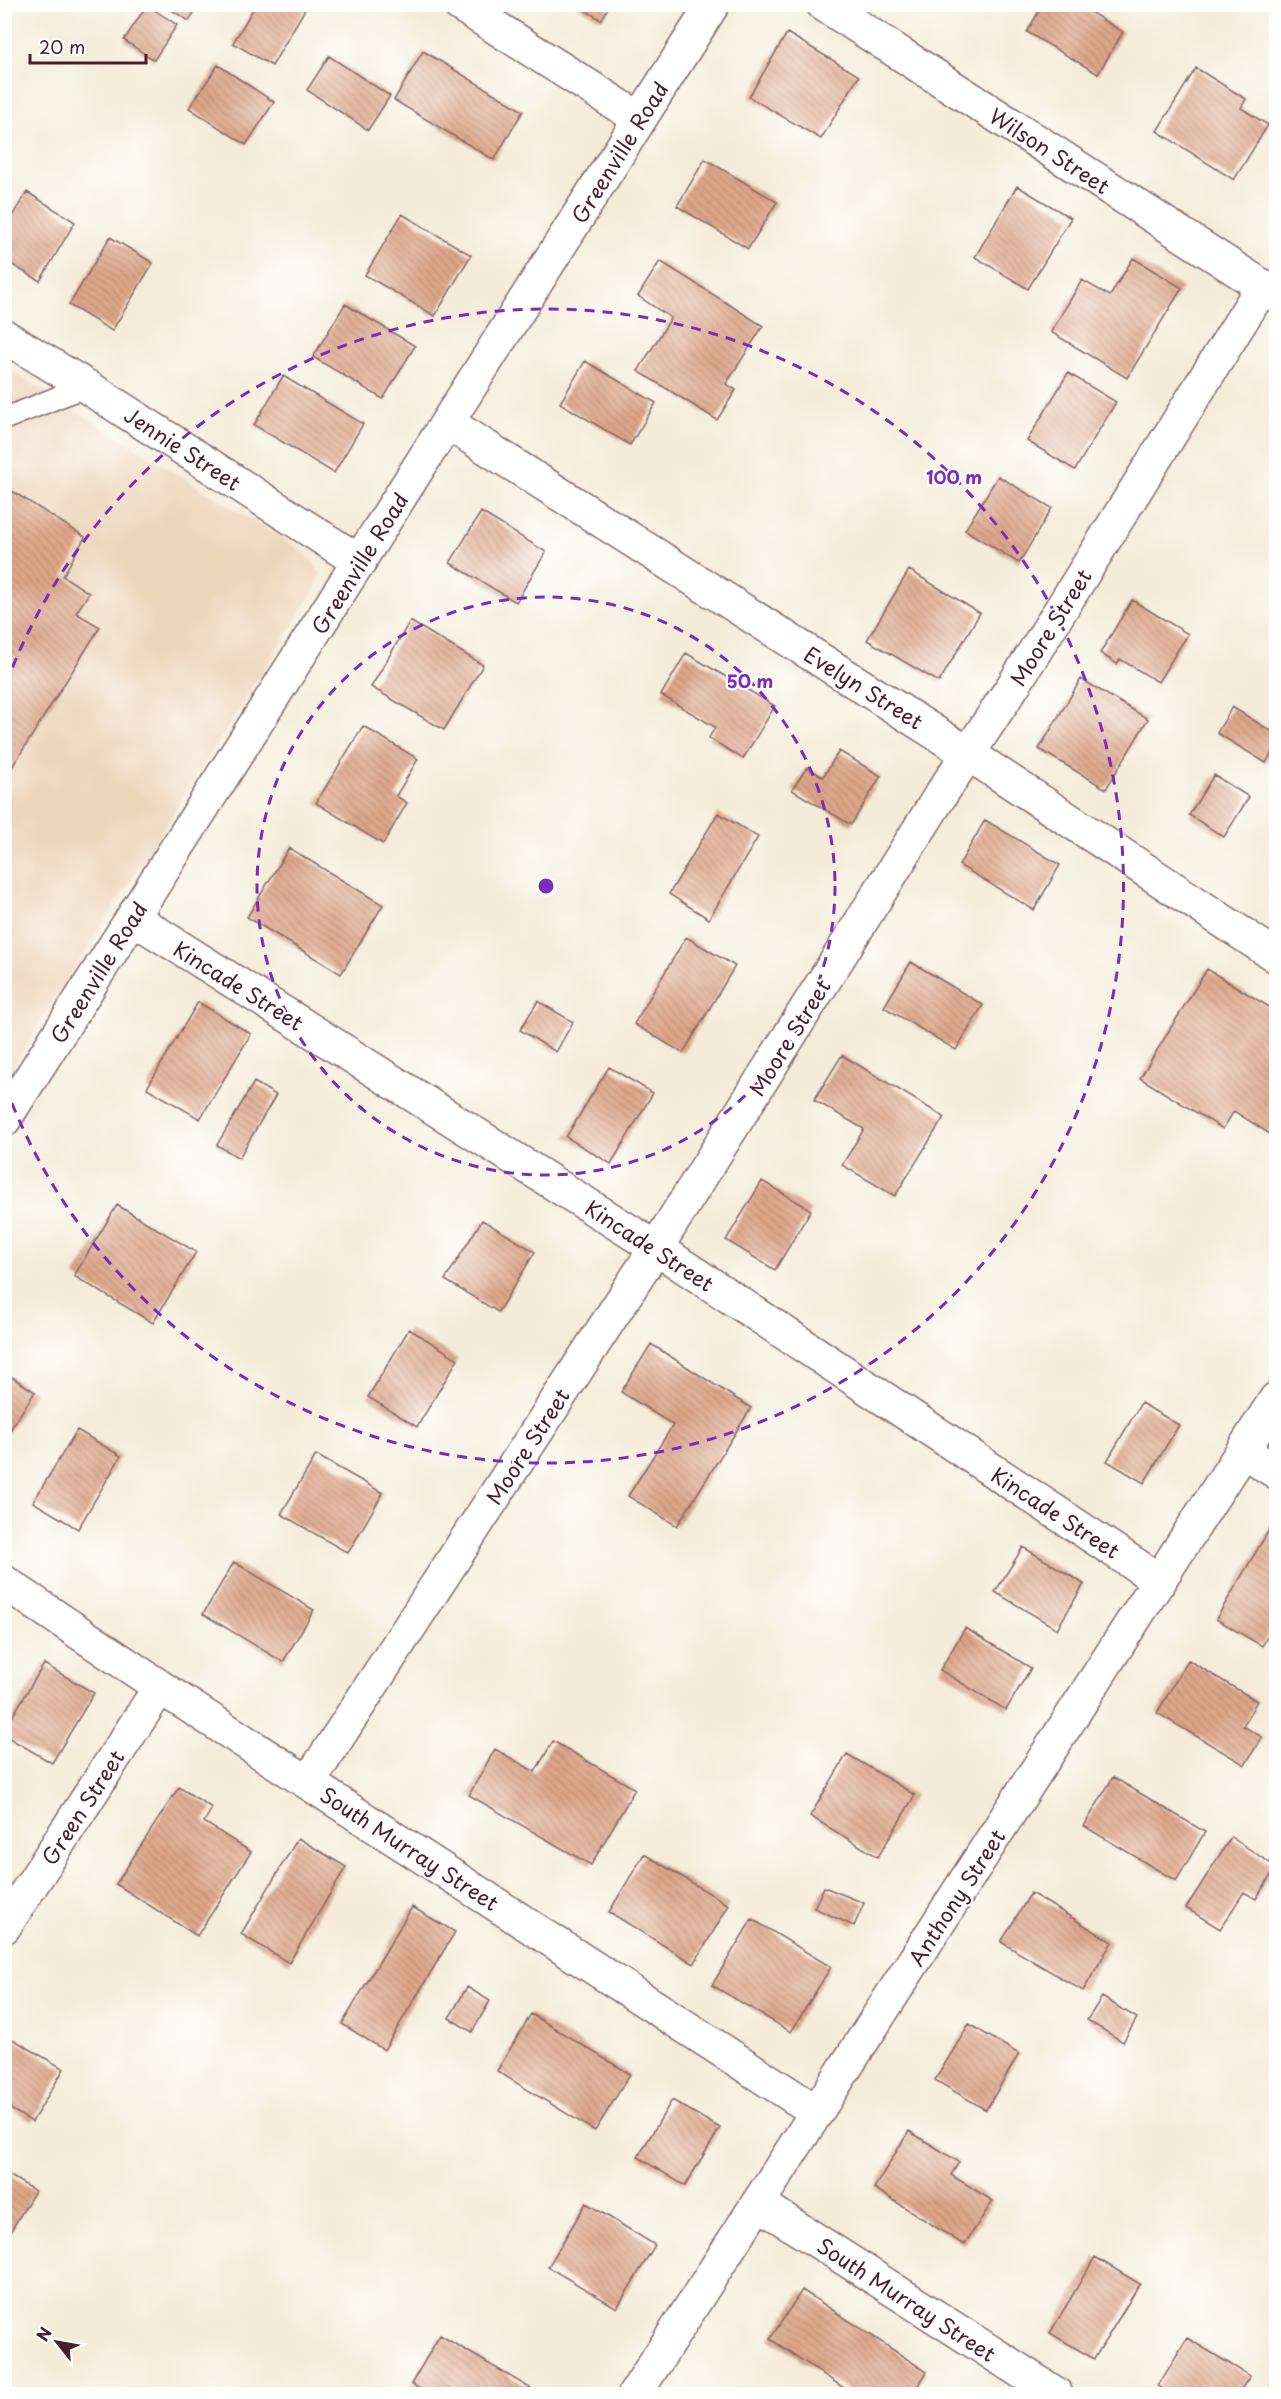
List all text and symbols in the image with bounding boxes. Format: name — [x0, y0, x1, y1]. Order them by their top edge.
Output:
scale bar — [30, 27, 146, 65]
text: 20 m — [39, 33, 85, 60]
street label: Greenville Road — [563, 75, 675, 229]
street label: Wilson Street — [984, 99, 1116, 201]
street label: Jennie Street — [118, 398, 248, 498]
text: 100 m — [926, 463, 982, 490]
street label: Greenville Road — [303, 486, 415, 640]
street label: Moore Street — [1001, 562, 1099, 692]
street label: Evelyn Street — [798, 638, 930, 736]
text: 50 m — [727, 667, 773, 694]
centre of rings — [536, 876, 556, 896]
street label: Greenville Road — [42, 895, 154, 1049]
street label: Kincade Street — [168, 932, 310, 1038]
street label: Moore Street — [740, 972, 838, 1102]
street label: Kincade Street — [579, 1191, 721, 1299]
street label: Moore Street — [477, 1382, 577, 1510]
street label: Kincade Street — [985, 1458, 1127, 1566]
street label: Green Street — [33, 1743, 131, 1871]
street label: South Murray Street — [314, 1778, 506, 1918]
street label: Anthony Street — [900, 1822, 1012, 1972]
street label: South Murray Street — [811, 2229, 1003, 2369]
north arrow — [27, 2312, 87, 2372]
text: N — [30, 2322, 57, 2345]

